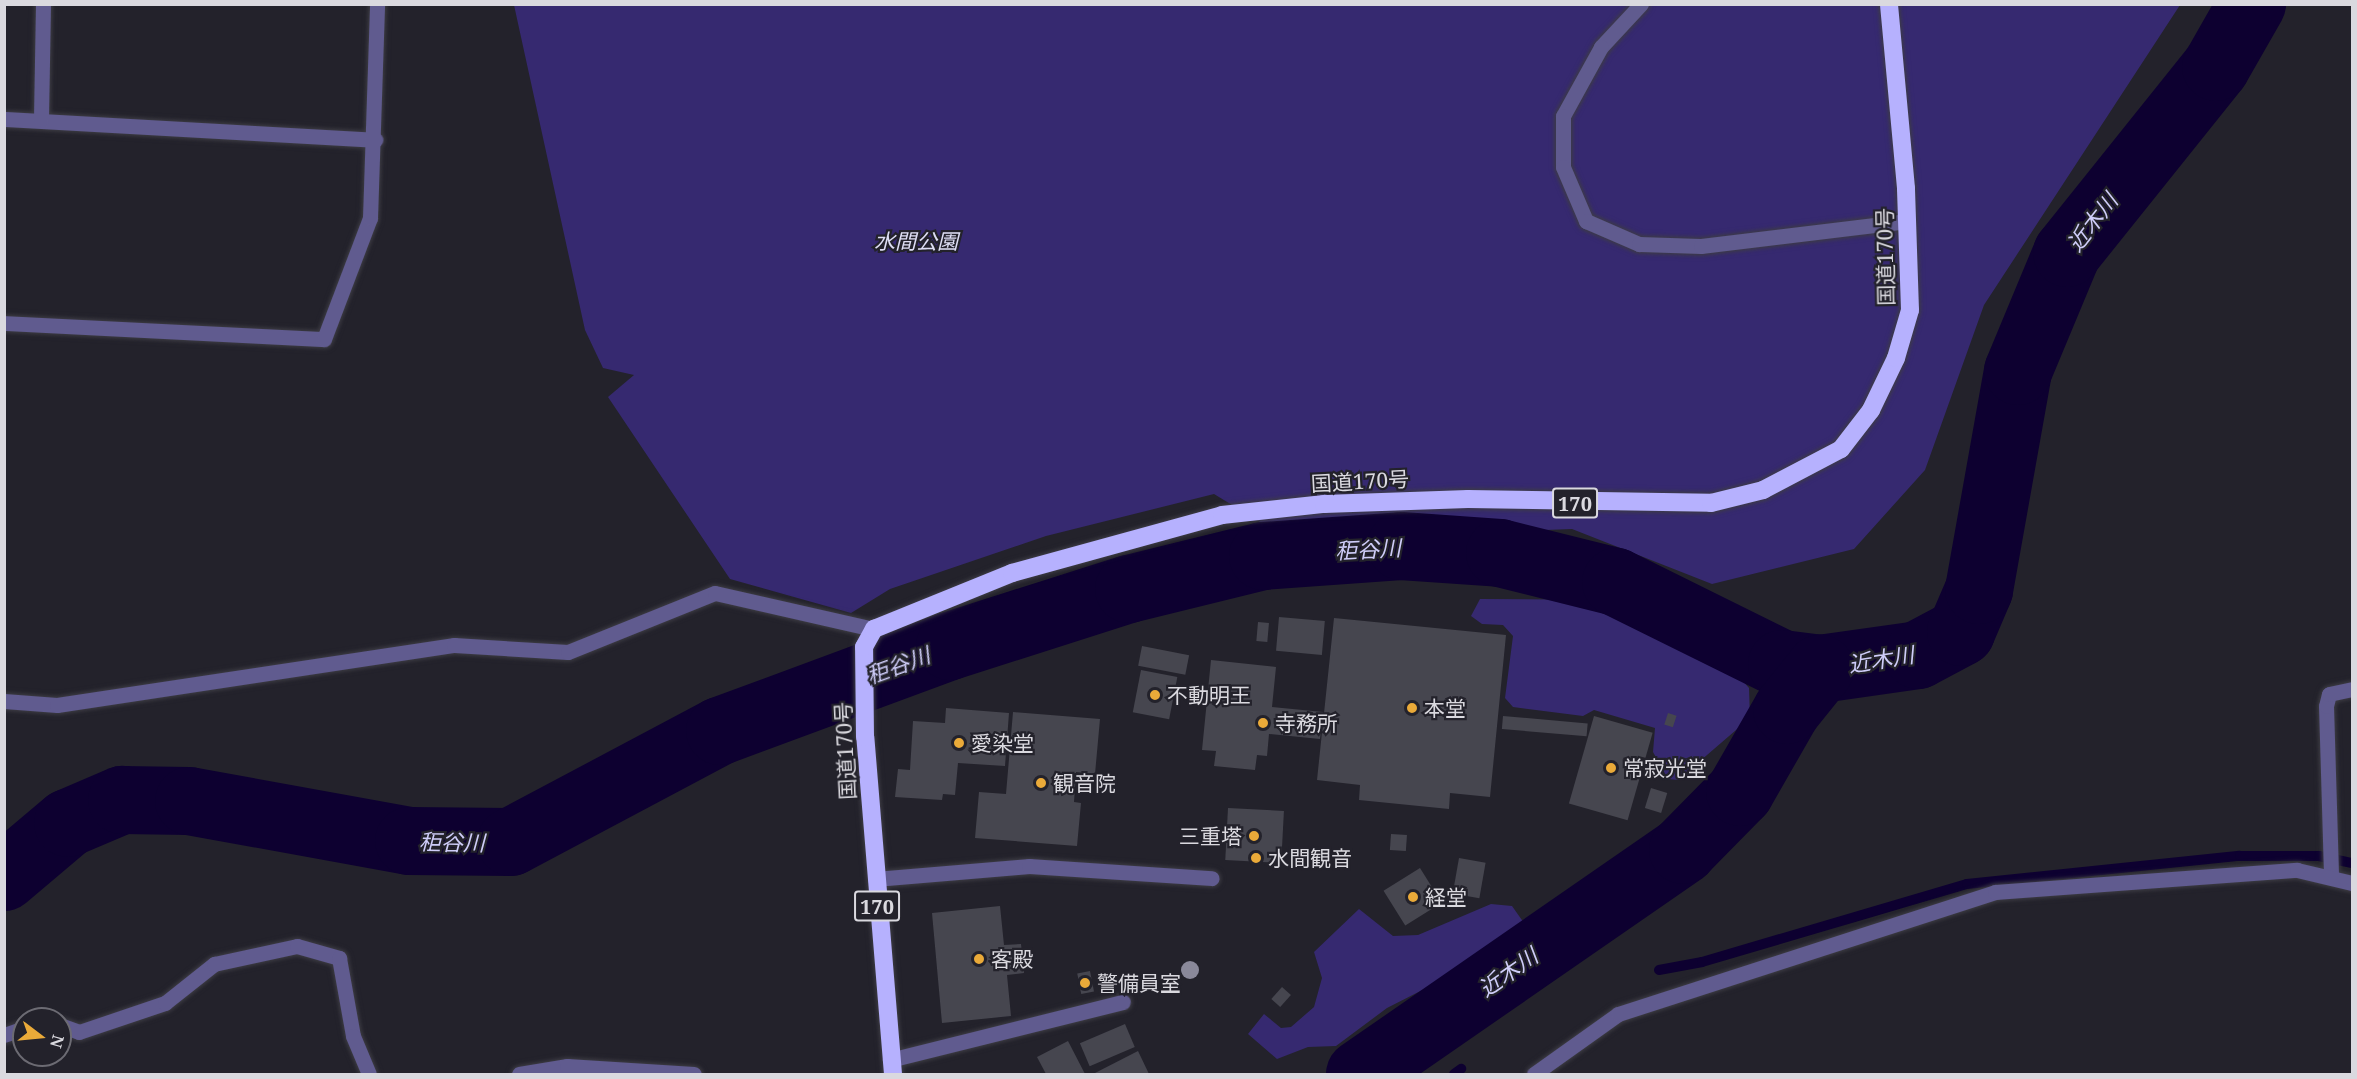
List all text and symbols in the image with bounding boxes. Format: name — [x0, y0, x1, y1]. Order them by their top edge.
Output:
water label: 近木川 — [2061, 188, 2123, 256]
street label: 国道170号 — [1872, 208, 1898, 306]
park label: 水間公園 — [874, 228, 958, 254]
street label: 国道170号 — [1310, 466, 1410, 496]
road number: 170 — [1551, 486, 1599, 520]
water label: 秬谷川 — [1334, 534, 1402, 564]
water label: 秬谷川 — [862, 641, 934, 689]
water label: 近木川 — [1846, 641, 1916, 677]
place label: 不動明王 — [1167, 682, 1251, 708]
marker: 不動明王 — [1148, 688, 1162, 702]
place label: 本堂 — [1424, 695, 1466, 721]
street label: 国道170号 — [830, 701, 860, 801]
marker: 本堂 — [1405, 701, 1419, 715]
place label: 寺務所 — [1275, 710, 1338, 736]
marker: 寺務所 — [1256, 716, 1270, 730]
place label: 愛染堂 — [971, 730, 1034, 756]
marker: 愛染堂 — [952, 736, 966, 750]
place label: 常寂光堂 — [1623, 755, 1707, 781]
marker: 常寂光堂 — [1604, 761, 1618, 775]
place label: 観音院 — [1053, 770, 1116, 796]
marker: 観音院 — [1034, 776, 1048, 790]
place label: 三重塔 — [1179, 823, 1242, 849]
water label: 秬谷川 — [419, 828, 485, 856]
marker: 三重塔 — [1247, 829, 1261, 843]
place label: 水間観音 — [1268, 845, 1352, 871]
marker: 水間観音 — [1249, 851, 1263, 865]
place label: 経堂 — [1425, 884, 1467, 910]
road number: 170 — [853, 889, 901, 923]
marker: 経堂 — [1406, 890, 1420, 904]
water label: 近木川 — [1473, 942, 1543, 1002]
place label: 客殿 — [991, 946, 1033, 972]
marker: 客殿 — [972, 952, 986, 966]
place label: 警備員室 — [1097, 970, 1181, 996]
marker: 警備員室 — [1078, 976, 1092, 990]
north arrow — [12, 1007, 72, 1067]
text: N — [45, 1032, 70, 1050]

